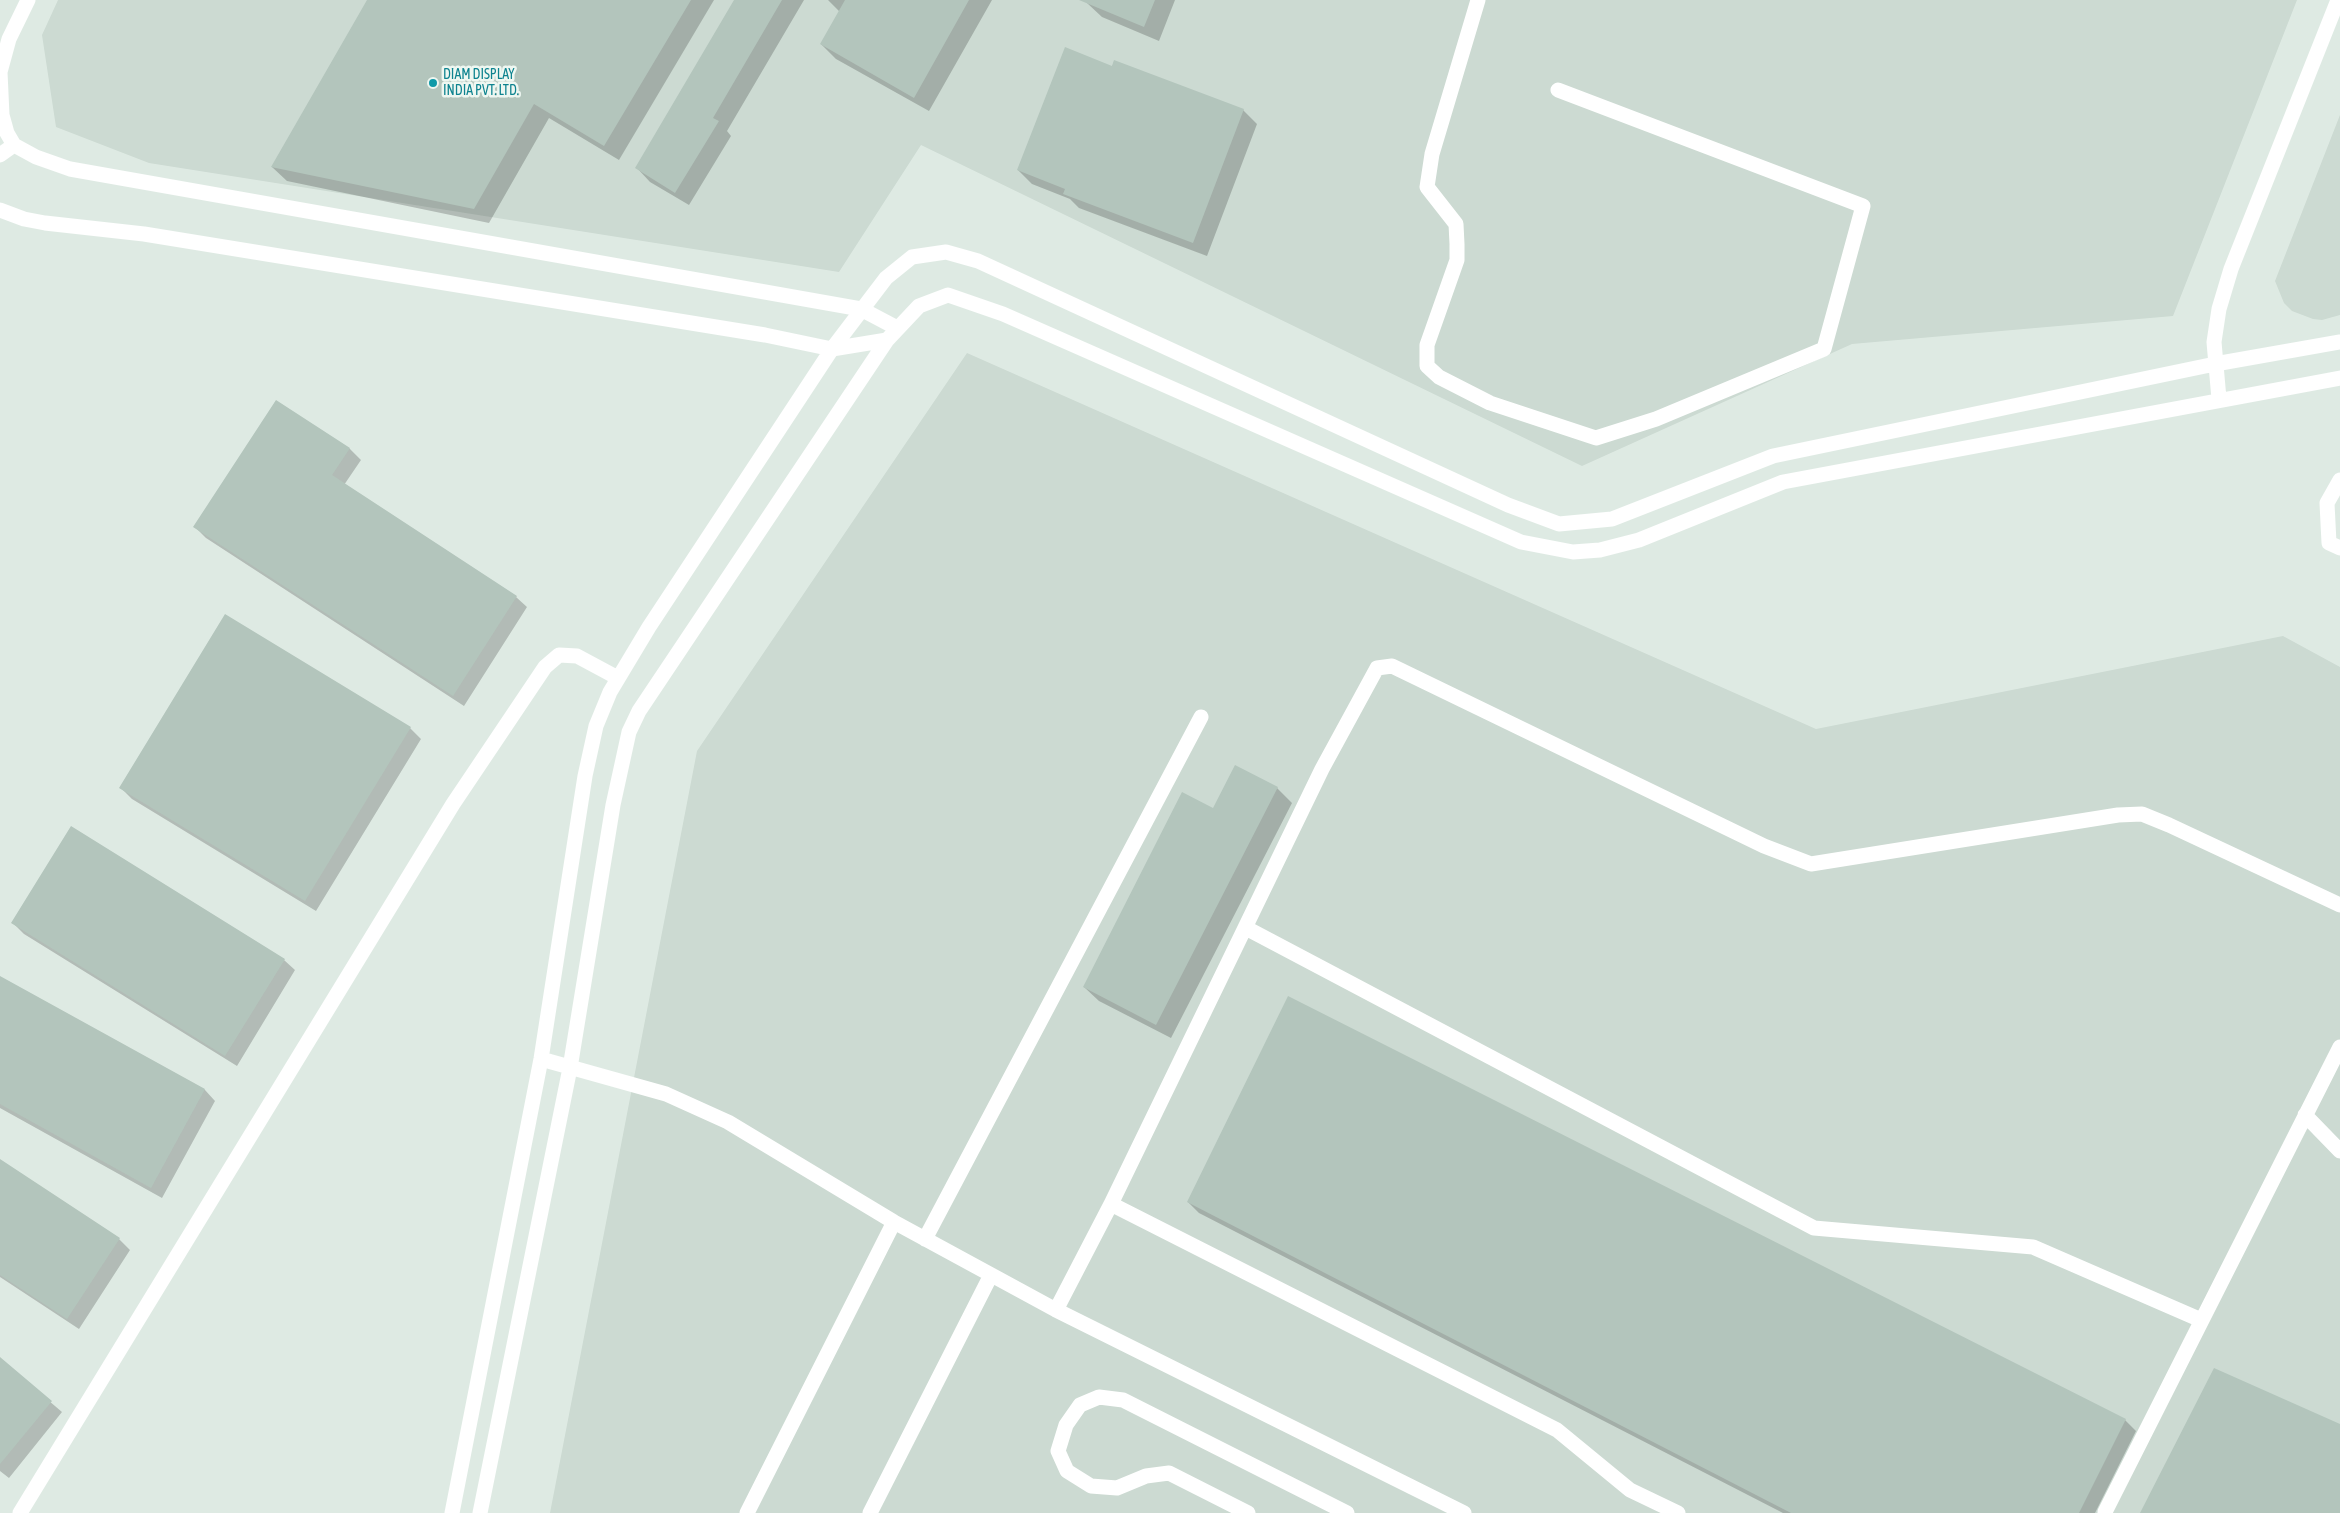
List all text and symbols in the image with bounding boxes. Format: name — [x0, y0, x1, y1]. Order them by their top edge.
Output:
place label: DIAM DISPLAY INDIA PVT. LTD. — [443, 67, 519, 100]
marker: DIAM DISPLAY INDIA PVT. LTD. — [427, 77, 439, 89]

